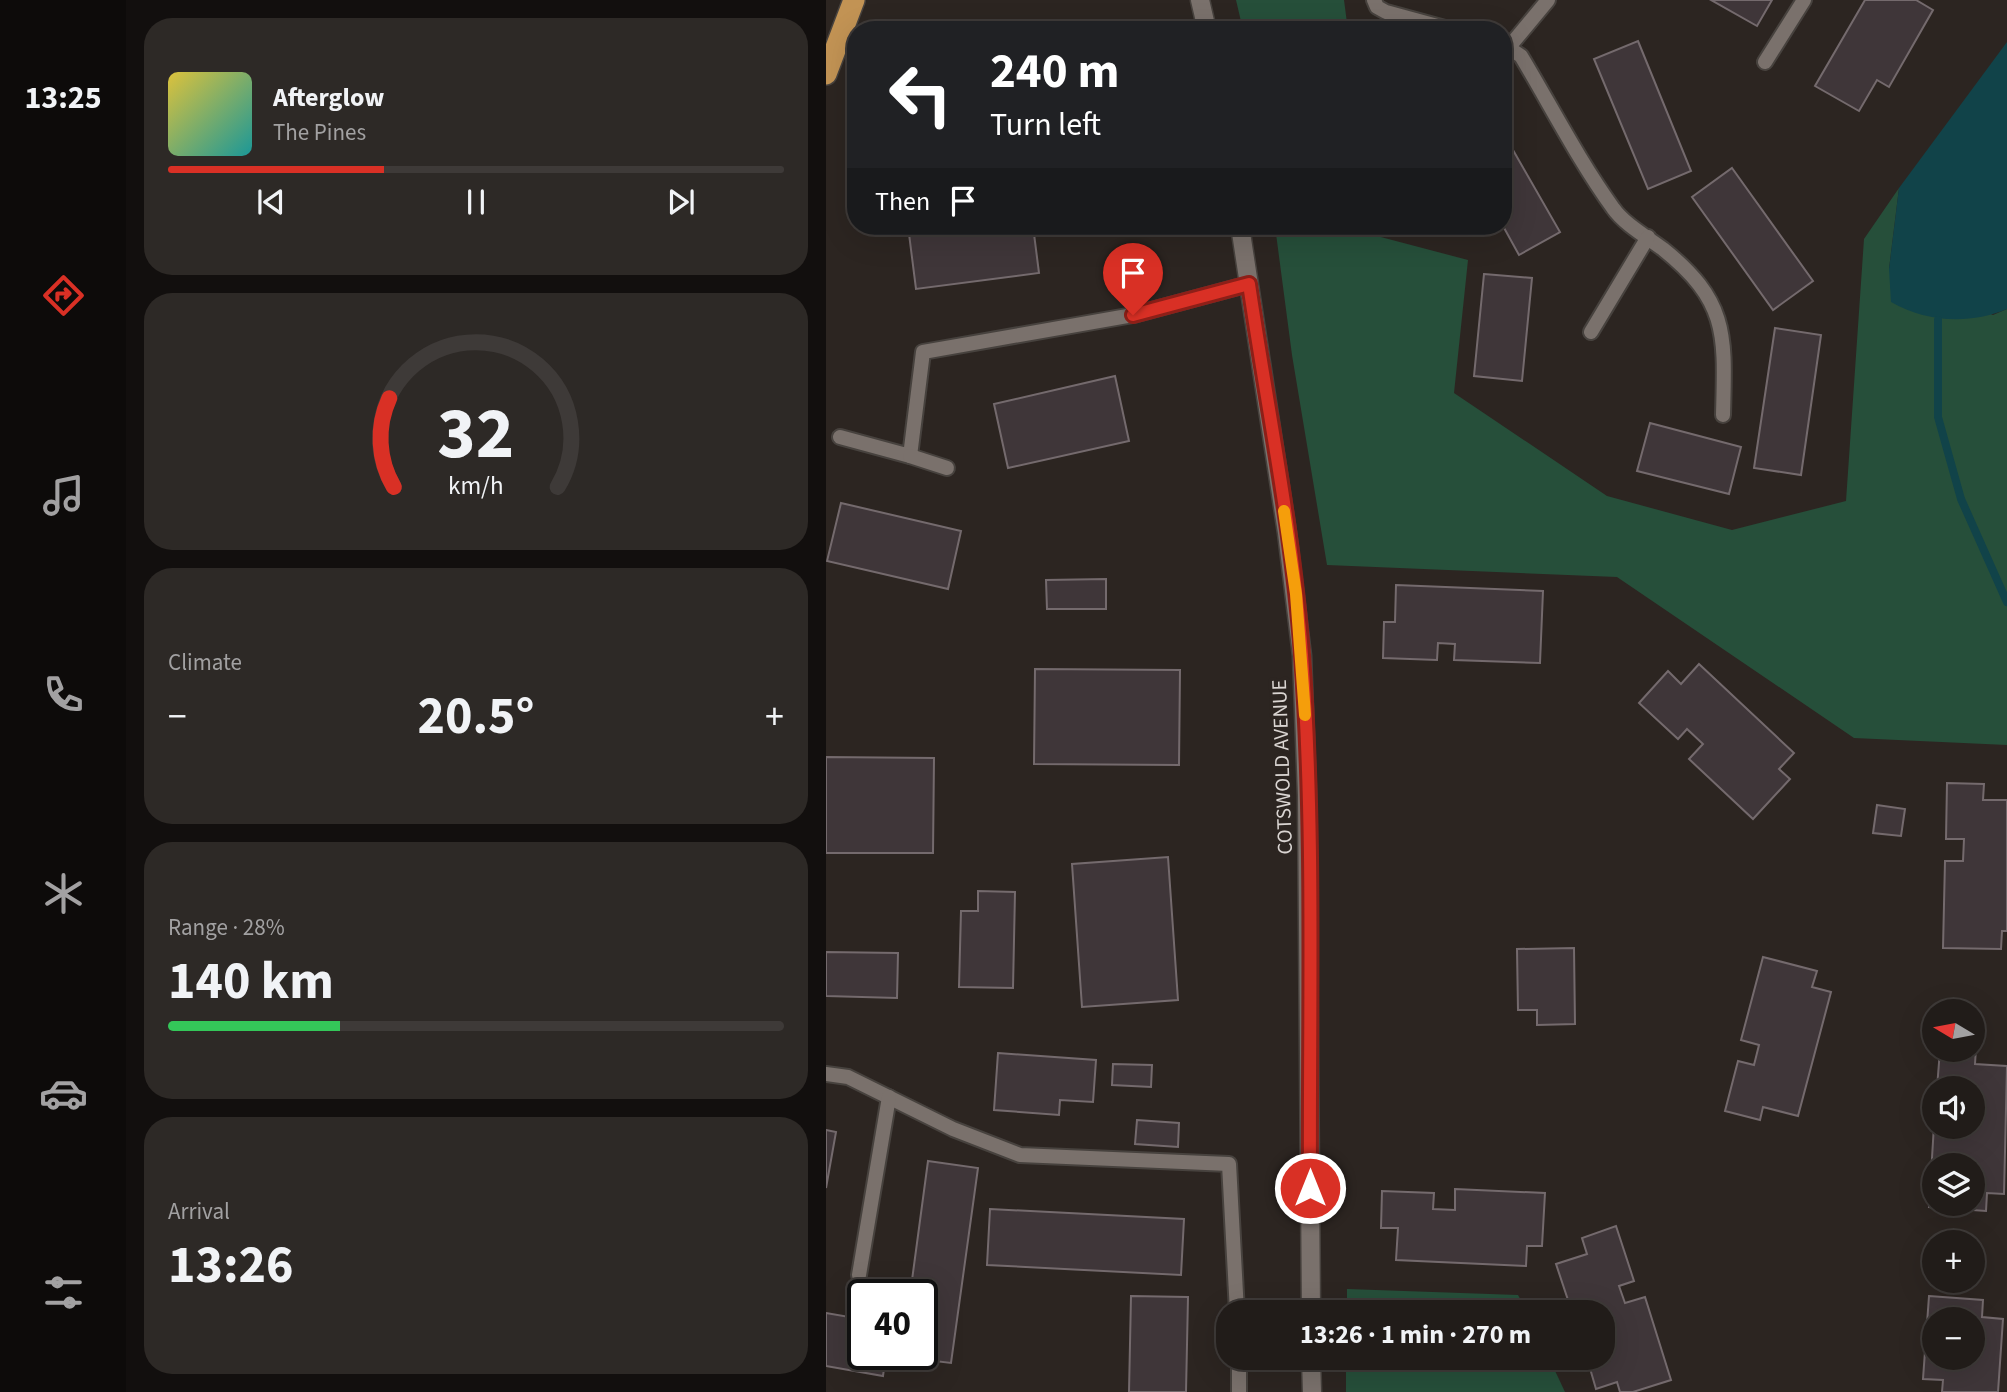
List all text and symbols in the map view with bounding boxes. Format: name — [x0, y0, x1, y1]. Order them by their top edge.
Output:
text: 240 m — [990, 37, 1119, 107]
icon: left — [875, 49, 966, 140]
text: 13:25 — [24, 75, 102, 121]
text: Afterglow — [273, 79, 384, 116]
text: Turn left — [990, 102, 1101, 148]
text: The Pines — [273, 116, 366, 149]
icon: arrive — [944, 182, 982, 220]
icon: previous — [252, 183, 290, 221]
icon: pause — [457, 183, 495, 221]
icon: next — [662, 183, 700, 221]
text: Then — [875, 183, 930, 220]
pin — [1103, 243, 1163, 315]
icon: arrive — [1114, 254, 1152, 292]
icon: directions — [39, 271, 88, 320]
text: 32 — [438, 383, 514, 487]
text: km/h — [448, 468, 504, 504]
icon: music — [39, 471, 88, 520]
text: Climate — [168, 646, 242, 679]
icon: phone — [39, 670, 88, 719]
street label: COTSWOLD AVENUE — [1264, 679, 1300, 855]
text: 20.5° — [418, 680, 534, 754]
text: − — [168, 690, 187, 744]
text: + — [765, 690, 784, 744]
icon: climate — [39, 869, 88, 918]
text: Range · 28% — [168, 911, 285, 944]
text: 140 km — [168, 945, 334, 1019]
north arrow — [1922, 999, 1984, 1062]
map controls — [1922, 999, 1985, 1370]
icon: car — [39, 1069, 88, 1118]
button: sound — [1922, 1076, 1985, 1139]
position arrow — [1273, 1151, 1347, 1225]
button: layers — [1922, 1153, 1985, 1216]
text: Arrival — [168, 1195, 230, 1228]
text: 13:26 — [168, 1229, 293, 1303]
button: + — [1922, 1230, 1985, 1293]
icon: filters — [39, 1268, 88, 1317]
speed limit sign: 40 — [847, 1279, 938, 1370]
button: − — [1922, 1307, 1985, 1370]
text: 13:26 · 1 min · 270 m — [1300, 1316, 1531, 1353]

